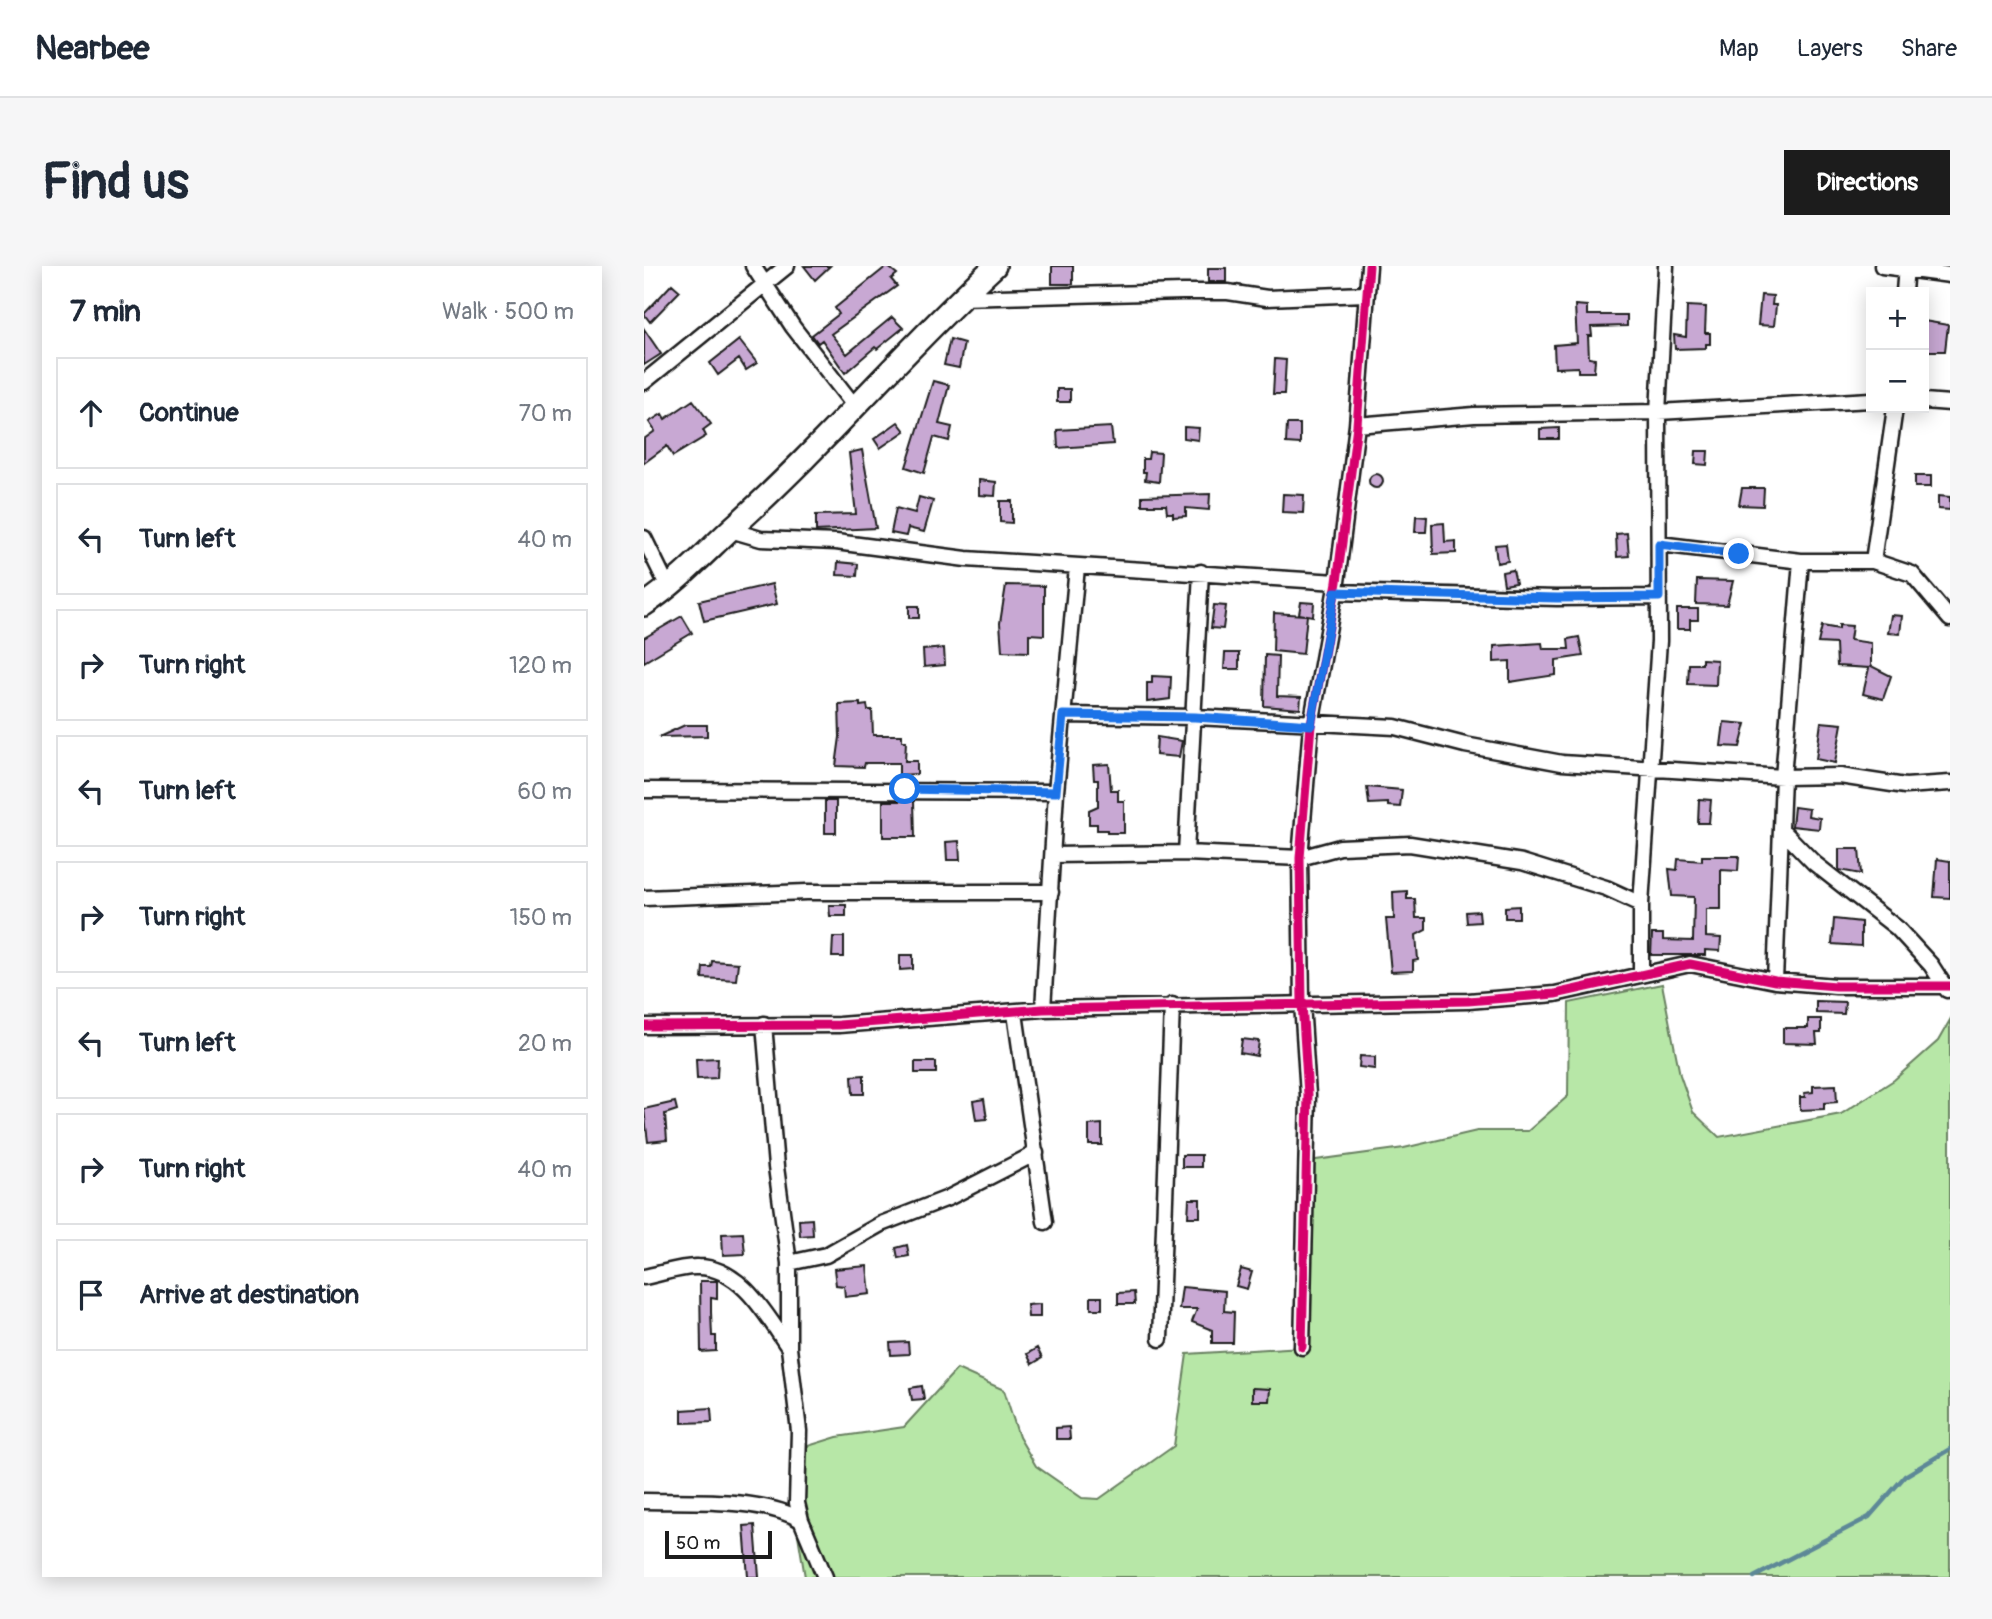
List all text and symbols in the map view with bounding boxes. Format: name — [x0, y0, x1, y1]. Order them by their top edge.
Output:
text: Nearbee — [35, 28, 149, 69]
text: Map — [1719, 34, 1759, 63]
text: Layers — [1797, 34, 1863, 63]
text: Share — [1901, 34, 1957, 63]
button: Directions — [1784, 150, 1950, 215]
text: Find us — [42, 152, 189, 213]
map controls — [1866, 287, 1929, 413]
button: + — [1866, 287, 1929, 350]
text: 7 min — [70, 293, 141, 330]
text: Walk · 500 m — [442, 297, 574, 326]
button: − — [1866, 350, 1929, 413]
icon: ahead — [72, 394, 110, 432]
text: Continue — [139, 397, 239, 429]
text: 70 m — [519, 399, 572, 428]
icon: left — [72, 520, 110, 558]
text: Turn left — [139, 523, 235, 555]
text: 40 m — [518, 525, 572, 554]
route end — [1723, 538, 1754, 569]
icon: right — [72, 646, 110, 684]
text: Turn right — [139, 649, 245, 681]
text: 120 m — [509, 651, 572, 680]
icon: left — [72, 772, 110, 810]
route start — [889, 773, 920, 804]
text: Turn left — [139, 775, 235, 807]
text: 60 m — [517, 777, 572, 806]
icon: right — [72, 898, 110, 936]
text: Turn right — [139, 901, 245, 933]
text: 150 m — [509, 903, 572, 932]
icon: left — [72, 1024, 110, 1062]
text: Turn left — [139, 1027, 235, 1059]
text: 20 m — [518, 1029, 572, 1058]
icon: right — [72, 1150, 110, 1188]
text: Turn right — [139, 1153, 245, 1185]
text: 40 m — [518, 1155, 572, 1184]
icon: arrive — [72, 1276, 110, 1314]
text: Arrive at destination — [139, 1279, 359, 1311]
scale bar — [665, 1528, 772, 1560]
text: 50 m — [676, 1531, 720, 1555]

